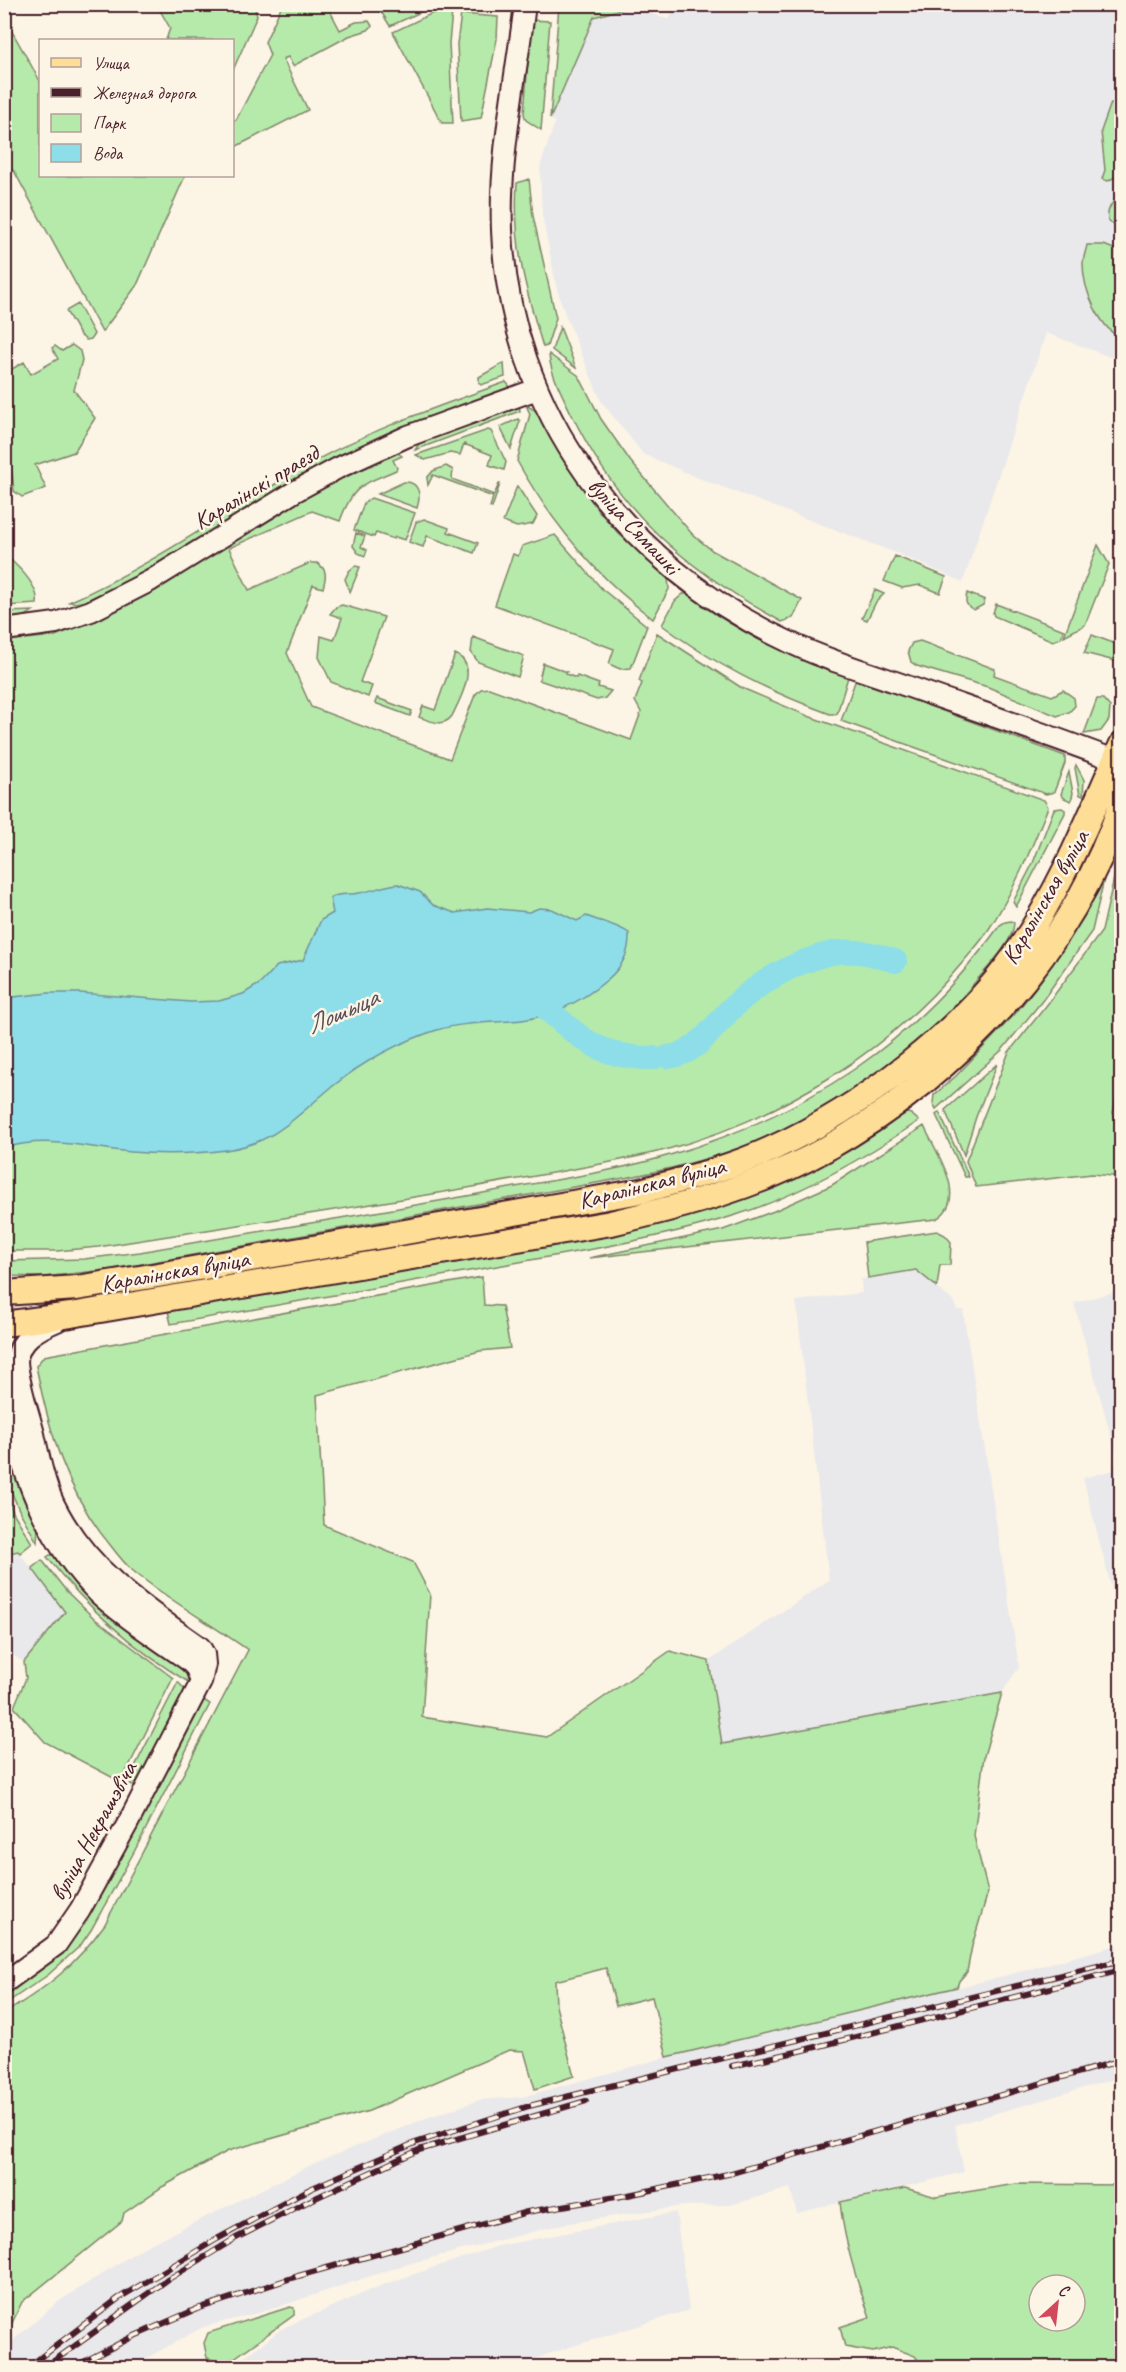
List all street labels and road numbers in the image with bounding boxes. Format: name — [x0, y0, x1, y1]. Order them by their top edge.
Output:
street label: Каралінскі праезд — [188, 437, 326, 536]
street label: вуліца Сямашкі — [581, 471, 688, 583]
street label: Каралінская вуліца — [994, 823, 1096, 970]
street label: Каралінская вуліца — [576, 1150, 730, 1216]
street label: Каралінская вуліца — [98, 1243, 253, 1299]
street label: вуліца Некрашэвіча — [42, 1755, 144, 1906]

